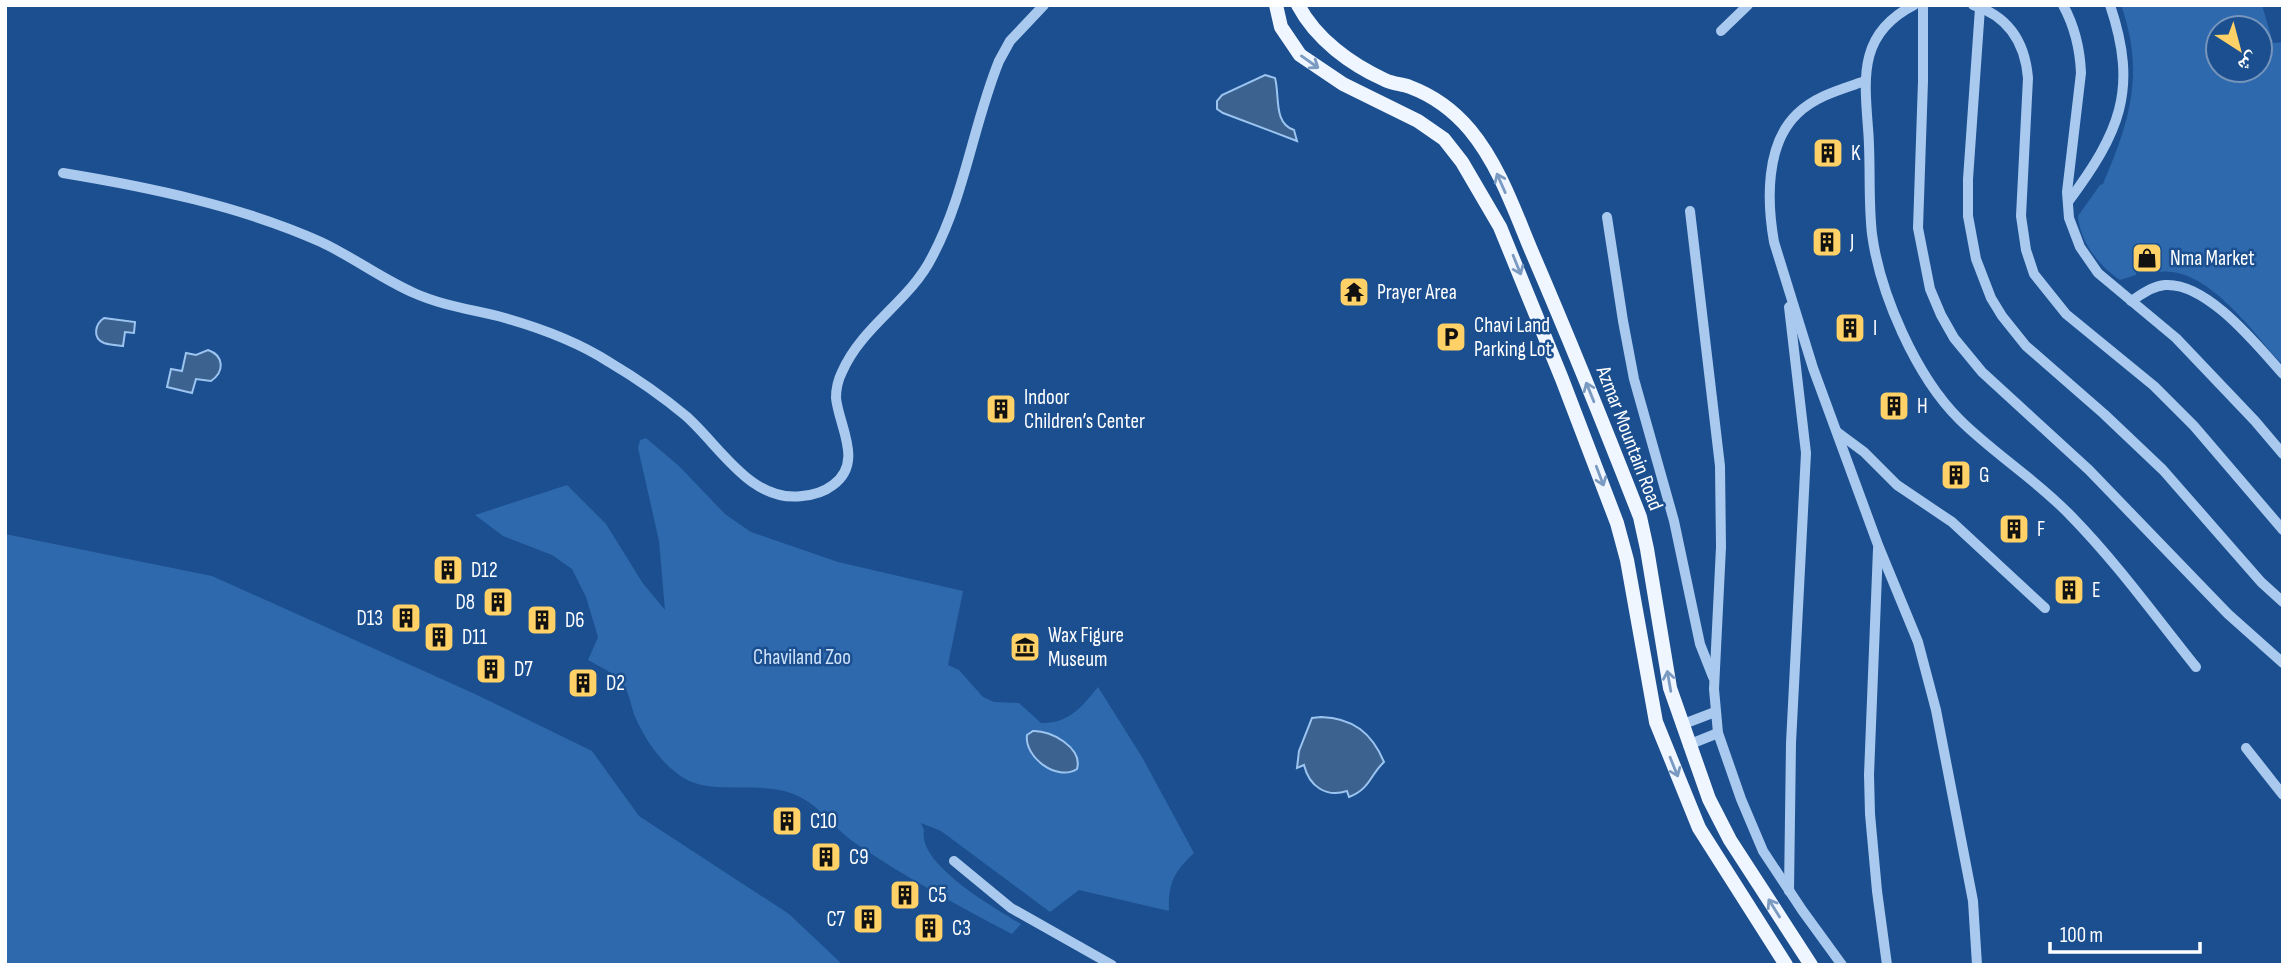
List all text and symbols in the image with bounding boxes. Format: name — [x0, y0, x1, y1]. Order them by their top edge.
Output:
north arrow — [2204, 14, 2274, 84]
text: ش — [2233, 46, 2263, 77]
one-way arrow — [1300, 54, 1319, 69]
building icon: K — [1811, 136, 1845, 170]
place label: K — [1851, 141, 1861, 166]
one-way arrow — [1494, 172, 1507, 194]
building icon: J — [1810, 225, 1844, 259]
place label: J — [1849, 230, 1854, 255]
shop icon: Nma Market — [2130, 241, 2164, 275]
place label: Nma Market — [2170, 246, 2255, 271]
one-way arrow — [1511, 253, 1524, 275]
temple icon: Prayer Area — [1337, 275, 1371, 309]
place label: Prayer Area — [1377, 280, 1457, 305]
building icon: I — [1833, 311, 1867, 345]
place label: Chavi Land Parking Lot — [1474, 313, 1552, 362]
place label: I — [1873, 316, 1877, 341]
parking icon: Chavi Land Parking Lot — [1434, 320, 1468, 354]
street label: Azmar Mountain Road — [1590, 362, 1669, 514]
one-way arrow — [1582, 382, 1595, 403]
place label: Indoor Children’s Center — [1024, 385, 1145, 434]
building icon: H — [1877, 389, 1911, 423]
building icon: Indoor Children’s Center — [984, 392, 1018, 426]
place label: H — [1917, 394, 1928, 419]
building icon: G — [1939, 458, 1973, 492]
place label: G — [1979, 463, 1990, 488]
one-way arrow — [1595, 465, 1608, 487]
building icon: F — [1997, 512, 2031, 546]
place label: F — [2037, 517, 2045, 542]
building icon: D12 — [431, 553, 465, 587]
place label: D12 — [471, 558, 498, 583]
building icon: E — [2052, 573, 2086, 607]
place label: E — [2092, 578, 2101, 603]
building icon: D8 — [481, 585, 515, 619]
place label: D8 — [455, 590, 475, 615]
building icon: D13 — [389, 601, 423, 635]
building icon: D6 — [525, 603, 559, 637]
place label: D13 — [357, 606, 383, 631]
place label: D6 — [565, 608, 584, 633]
building icon: D11 — [422, 620, 456, 654]
place label: Wax Figure Museum — [1048, 623, 1124, 672]
place label: D11 — [462, 625, 488, 650]
museum icon: Wax Figure Museum — [1008, 630, 1042, 664]
park label: Chaviland Zoo — [753, 645, 851, 670]
building icon: D7 — [474, 652, 508, 686]
place label: D7 — [514, 657, 533, 682]
building icon: D2 — [566, 666, 600, 700]
one-way arrow — [1662, 670, 1675, 693]
place label: D2 — [606, 671, 625, 696]
one-way arrow — [1668, 756, 1681, 777]
building icon: C10 — [770, 804, 804, 838]
place label: C10 — [810, 809, 837, 834]
building icon: C9 — [809, 840, 843, 874]
place label: C9 — [849, 845, 869, 870]
building icon: C5 — [888, 878, 922, 912]
place label: C5 — [928, 883, 947, 908]
one-way arrow — [1766, 898, 1780, 918]
building icon: C7 — [851, 902, 885, 936]
place label: C7 — [826, 907, 846, 932]
building icon: C3 — [912, 911, 946, 945]
scale bar — [2050, 911, 2200, 955]
place label: C3 — [952, 916, 971, 941]
text: 100 m — [2060, 923, 2103, 948]

